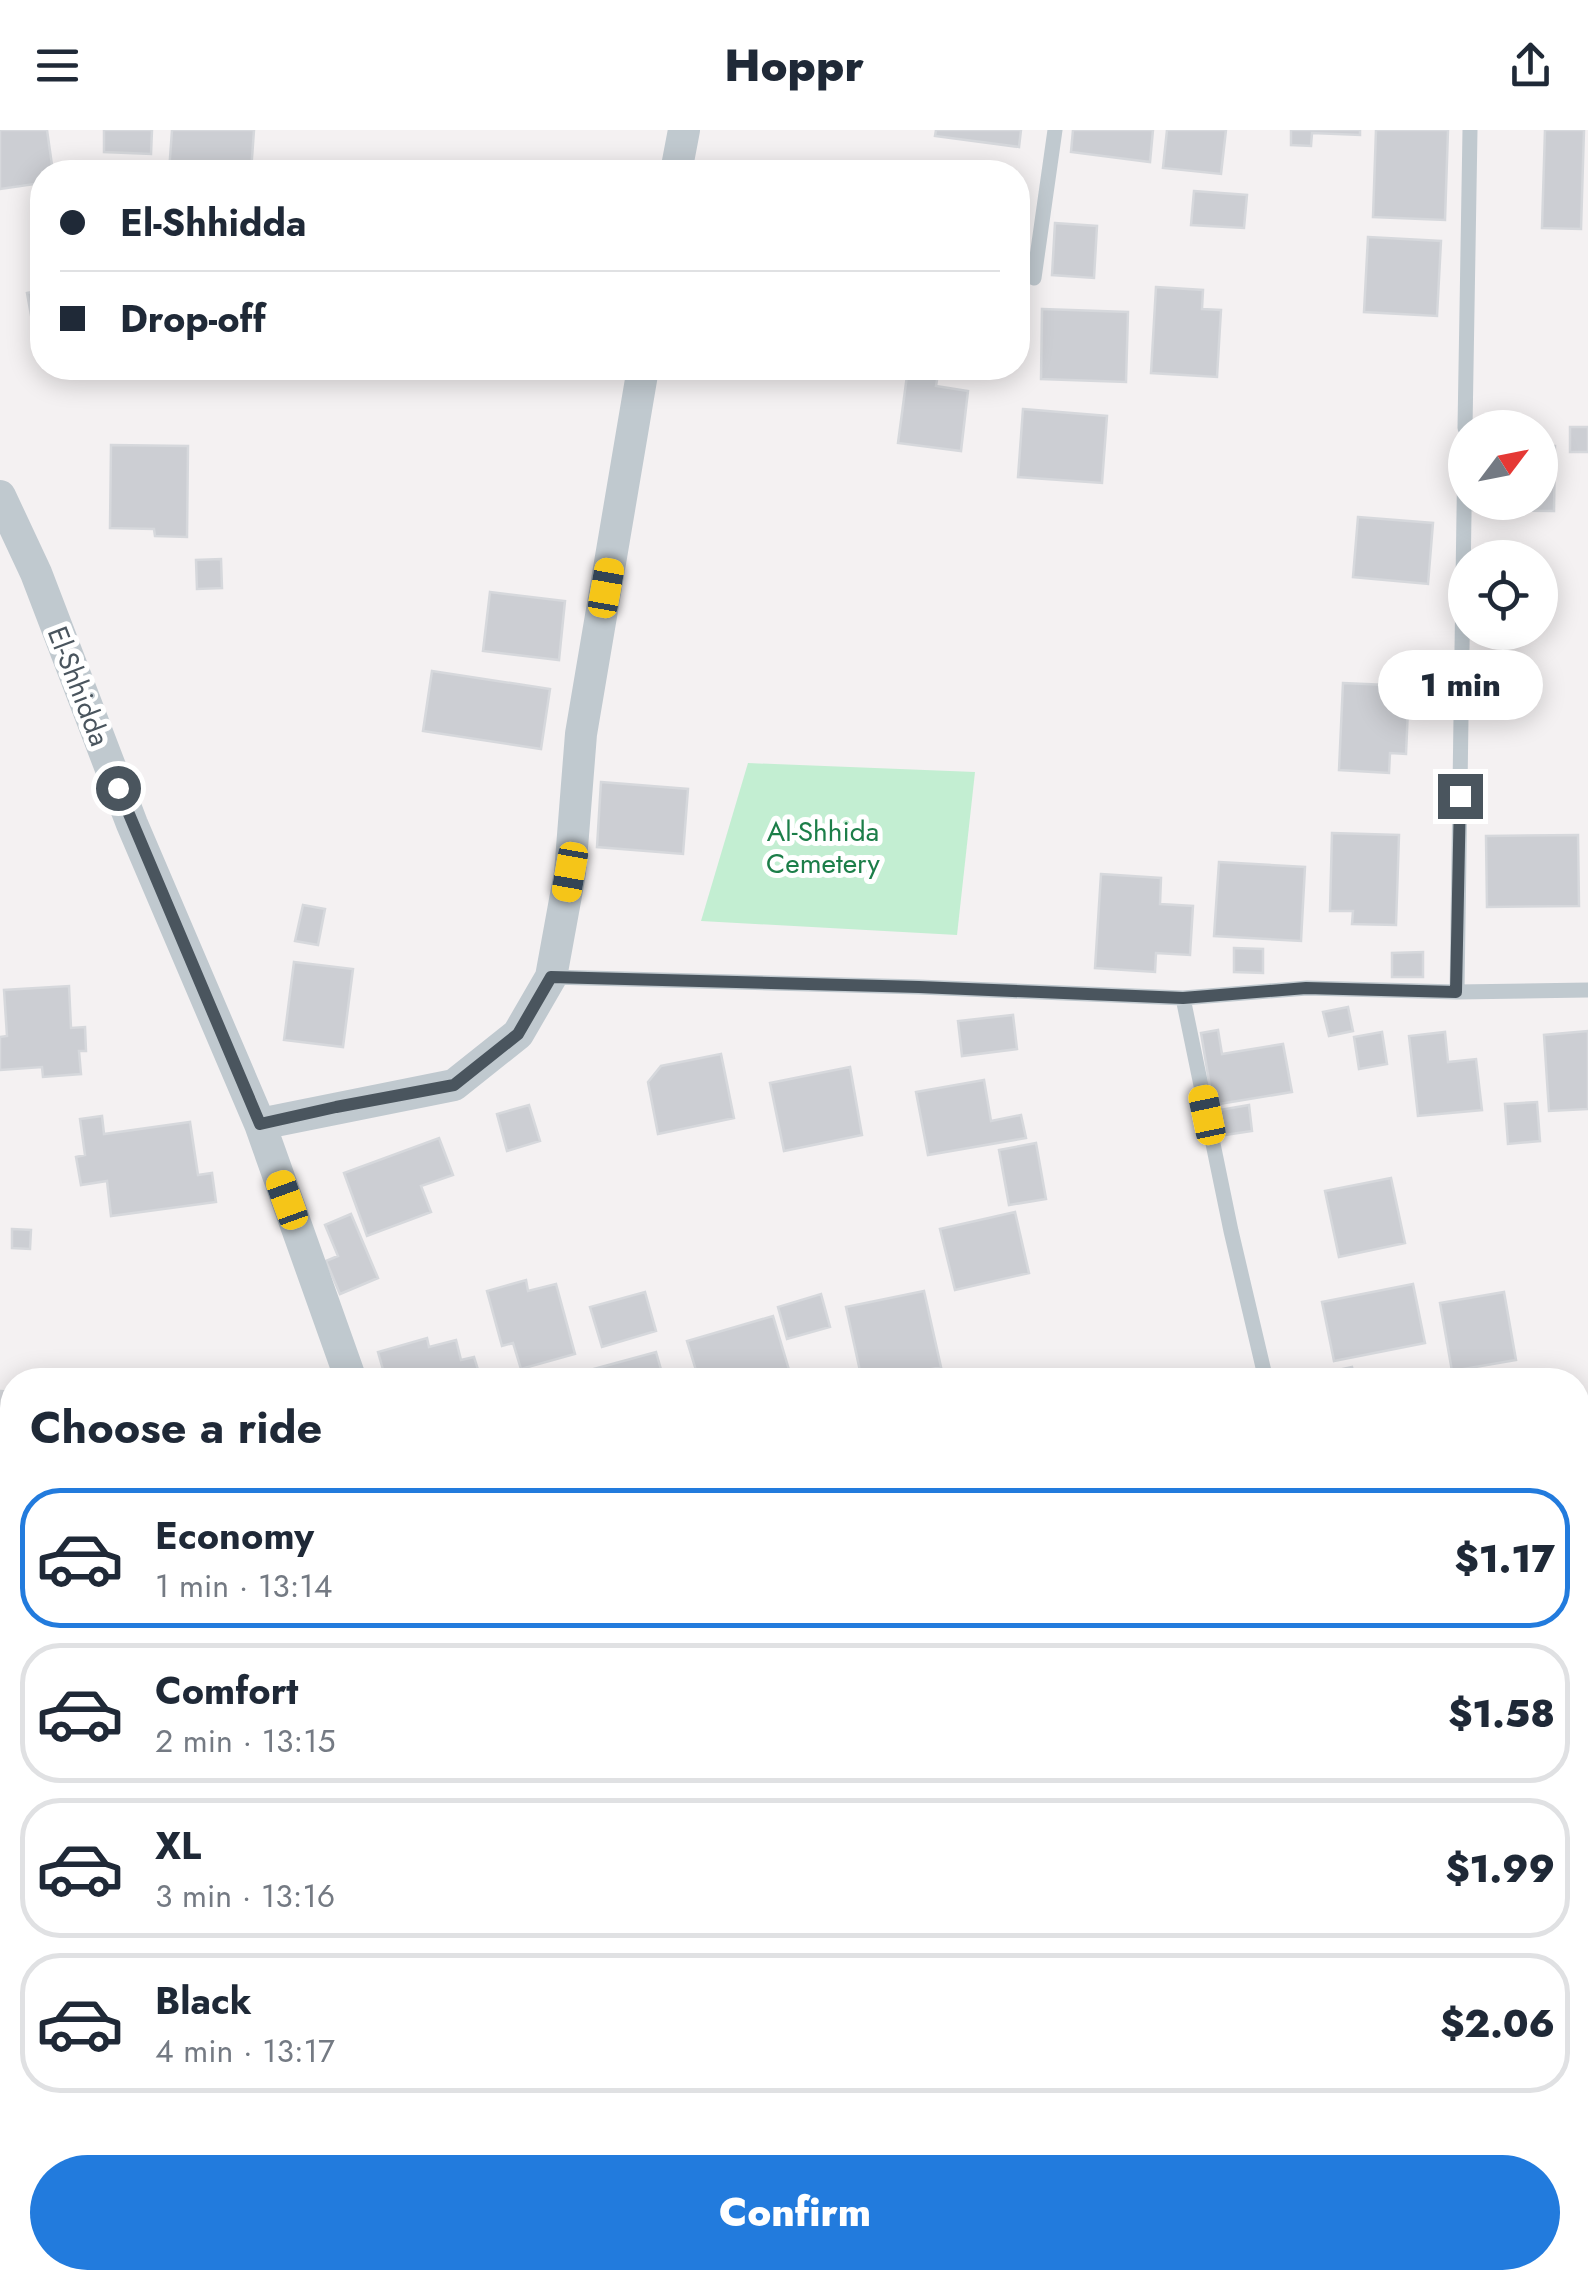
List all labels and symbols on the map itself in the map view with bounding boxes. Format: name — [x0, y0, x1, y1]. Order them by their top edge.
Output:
north arrow — [1448, 410, 1558, 520]
car — [586, 556, 626, 620]
street label: El-Shhidda — [37, 620, 120, 752]
callout: 1 min — [1378, 651, 1542, 721]
route start — [96, 766, 141, 811]
route end — [1438, 774, 1483, 819]
park label: Al-Shhida Cemetery — [766, 811, 881, 884]
car — [550, 840, 590, 904]
car — [1186, 1083, 1228, 1147]
car — [263, 1167, 311, 1233]

